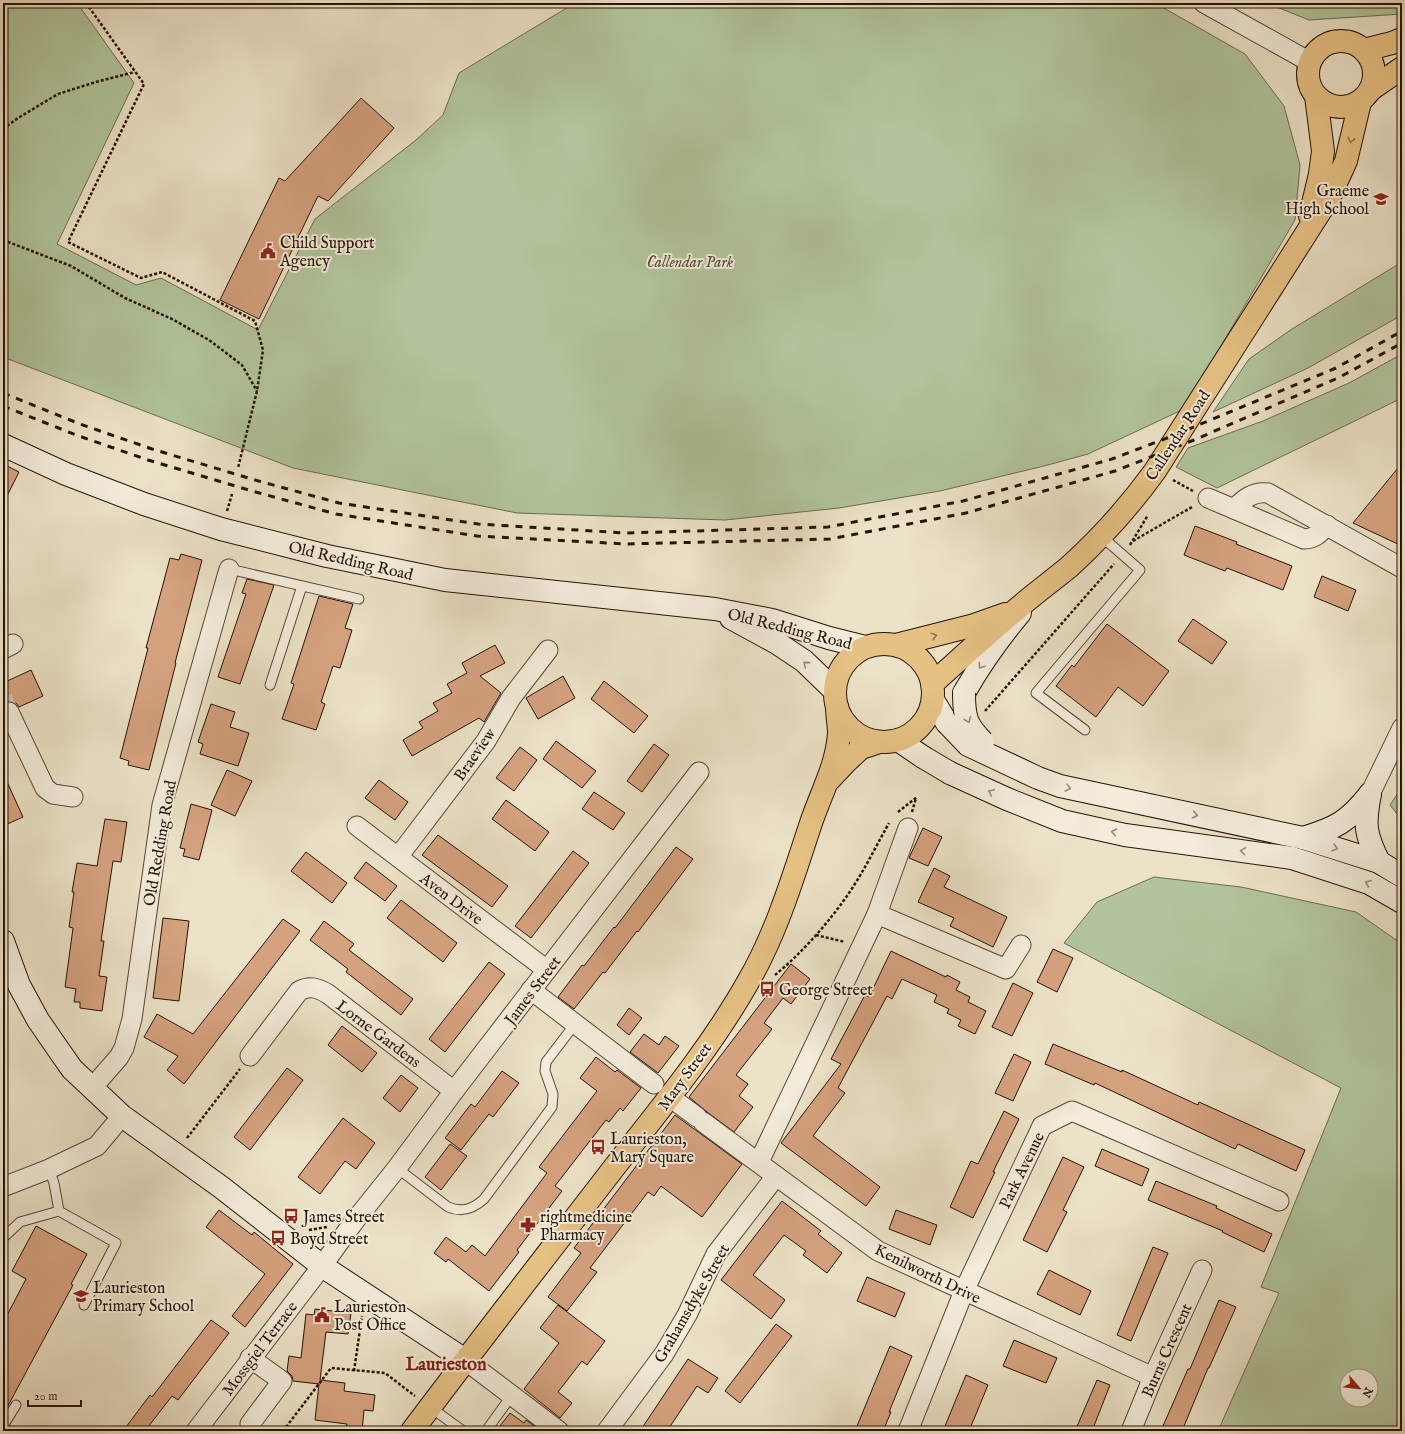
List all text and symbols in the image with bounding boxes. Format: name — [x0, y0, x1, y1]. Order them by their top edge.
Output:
one-way arrow — [1348, 136, 1356, 143]
place label: Graeme High School — [1285, 182, 1370, 220]
school or university icon: Graeme High School — [1372, 190, 1390, 208]
place label: Child Support Agency — [279, 234, 375, 272]
public building icon: Child Support Agency — [259, 242, 277, 260]
park label: Callendar Park — [647, 253, 734, 273]
street label: Callendar Road — [1142, 387, 1216, 485]
street label: Old Redding Road — [286, 538, 415, 586]
street label: Old Redding Road — [725, 605, 854, 655]
one-way arrow — [931, 632, 938, 640]
one-way arrow — [803, 661, 810, 668]
one-way arrow — [978, 662, 985, 669]
one-way arrow — [963, 716, 971, 723]
street label: Braeview — [450, 724, 501, 785]
street label: Old Redding Road — [140, 778, 182, 908]
one-way arrow — [1064, 783, 1071, 792]
one-way arrow — [988, 789, 995, 797]
one-way arrow — [1192, 811, 1198, 819]
one-way arrow — [1111, 829, 1117, 837]
one-way arrow — [1332, 843, 1339, 852]
one-way arrow — [1240, 847, 1246, 856]
street label: Aven Drive — [414, 869, 486, 930]
one-way arrow — [1365, 880, 1372, 888]
street label: James Street — [500, 952, 566, 1031]
bus stop icon: George Street — [758, 980, 776, 998]
place label: George Street — [779, 981, 873, 1001]
street label: Lorne Gardens — [331, 996, 424, 1073]
street label: Mary Street — [654, 1039, 717, 1115]
street label: Park Avenue — [996, 1129, 1050, 1212]
place label: Laurieston, Mary Square — [610, 1130, 694, 1168]
bus stop icon: Laurieston, Mary Square — [589, 1138, 607, 1156]
bus stop icon: James Street — [282, 1207, 300, 1225]
place label: James Street — [301, 1208, 385, 1228]
place label: rightmedicine Pharmacy — [540, 1208, 632, 1246]
pharmacy icon: rightmedicine Pharmacy — [519, 1216, 537, 1234]
bus stop icon: Boyd Street — [269, 1229, 287, 1247]
place label: Boyd Street — [290, 1230, 369, 1250]
street label: Grahamsdyke Street — [651, 1241, 735, 1367]
street label: Kenilworth Drive — [871, 1241, 983, 1309]
place label: Laurieston Primary School — [93, 1279, 195, 1317]
school or university icon: Laurieston Primary School — [72, 1287, 90, 1305]
street label: Mossgiel Terrace — [219, 1298, 303, 1400]
place label: Laurieston Post Office — [334, 1298, 407, 1336]
street label: Burns Crescent — [1138, 1300, 1198, 1401]
public building icon: Laurieston Post Office — [313, 1306, 331, 1324]
district label: Laurieston — [405, 1354, 487, 1377]
north arrow — [1339, 1368, 1379, 1408]
scale bar — [28, 1382, 81, 1408]
text: N — [1358, 1384, 1376, 1400]
text: 20 m — [34, 1389, 57, 1404]

